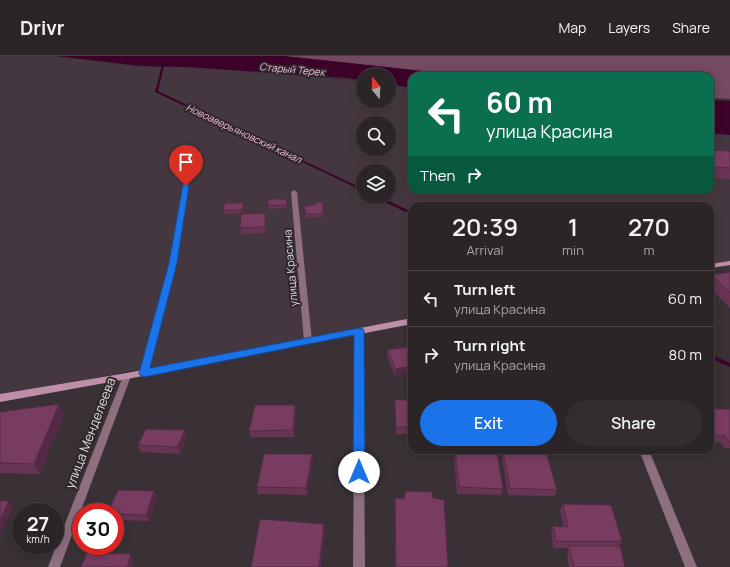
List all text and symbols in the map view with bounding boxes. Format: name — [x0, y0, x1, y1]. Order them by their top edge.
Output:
text: Drivr — [20, 15, 64, 41]
text: Map — [558, 18, 586, 37]
text: Layers — [608, 18, 650, 37]
text: Share — [672, 18, 710, 37]
water label: Старый Терек — [259, 59, 327, 79]
north arrow — [356, 68, 396, 108]
map controls — [356, 68, 396, 204]
text: 60 m — [486, 83, 553, 121]
icon: left — [420, 88, 472, 140]
water label: Новоаверьяновский канал — [184, 100, 305, 167]
button: search — [356, 116, 396, 156]
text: улица Красина — [486, 119, 613, 143]
pin — [169, 145, 203, 186]
icon: arrive — [175, 151, 197, 173]
button: layers — [356, 164, 396, 204]
icon: right — [463, 164, 485, 186]
text: Then — [420, 165, 455, 186]
text: 20:39 — [452, 210, 518, 243]
text: 1 — [568, 210, 578, 243]
text: 270 — [628, 210, 670, 243]
street label: улица Красина — [279, 229, 301, 307]
text: Arrival — [466, 241, 504, 259]
text: min — [562, 241, 584, 259]
text: m — [643, 241, 654, 259]
text: Turn left — [454, 279, 516, 300]
icon: left — [420, 288, 442, 310]
text: 60 m — [668, 288, 702, 309]
text: улица Красина — [454, 300, 545, 318]
text: Turn right — [454, 335, 525, 356]
icon: right — [420, 344, 442, 366]
text: 80 m — [668, 344, 702, 365]
text: улица Красина — [454, 356, 545, 374]
street label: улица Менделеева — [60, 375, 120, 491]
button: Exit — [420, 400, 557, 446]
button: Share — [565, 400, 702, 446]
position arrow — [338, 451, 380, 493]
speed limit sign: 30 — [72, 503, 124, 555]
text: 27 — [27, 510, 49, 537]
text: km/h — [26, 532, 50, 546]

